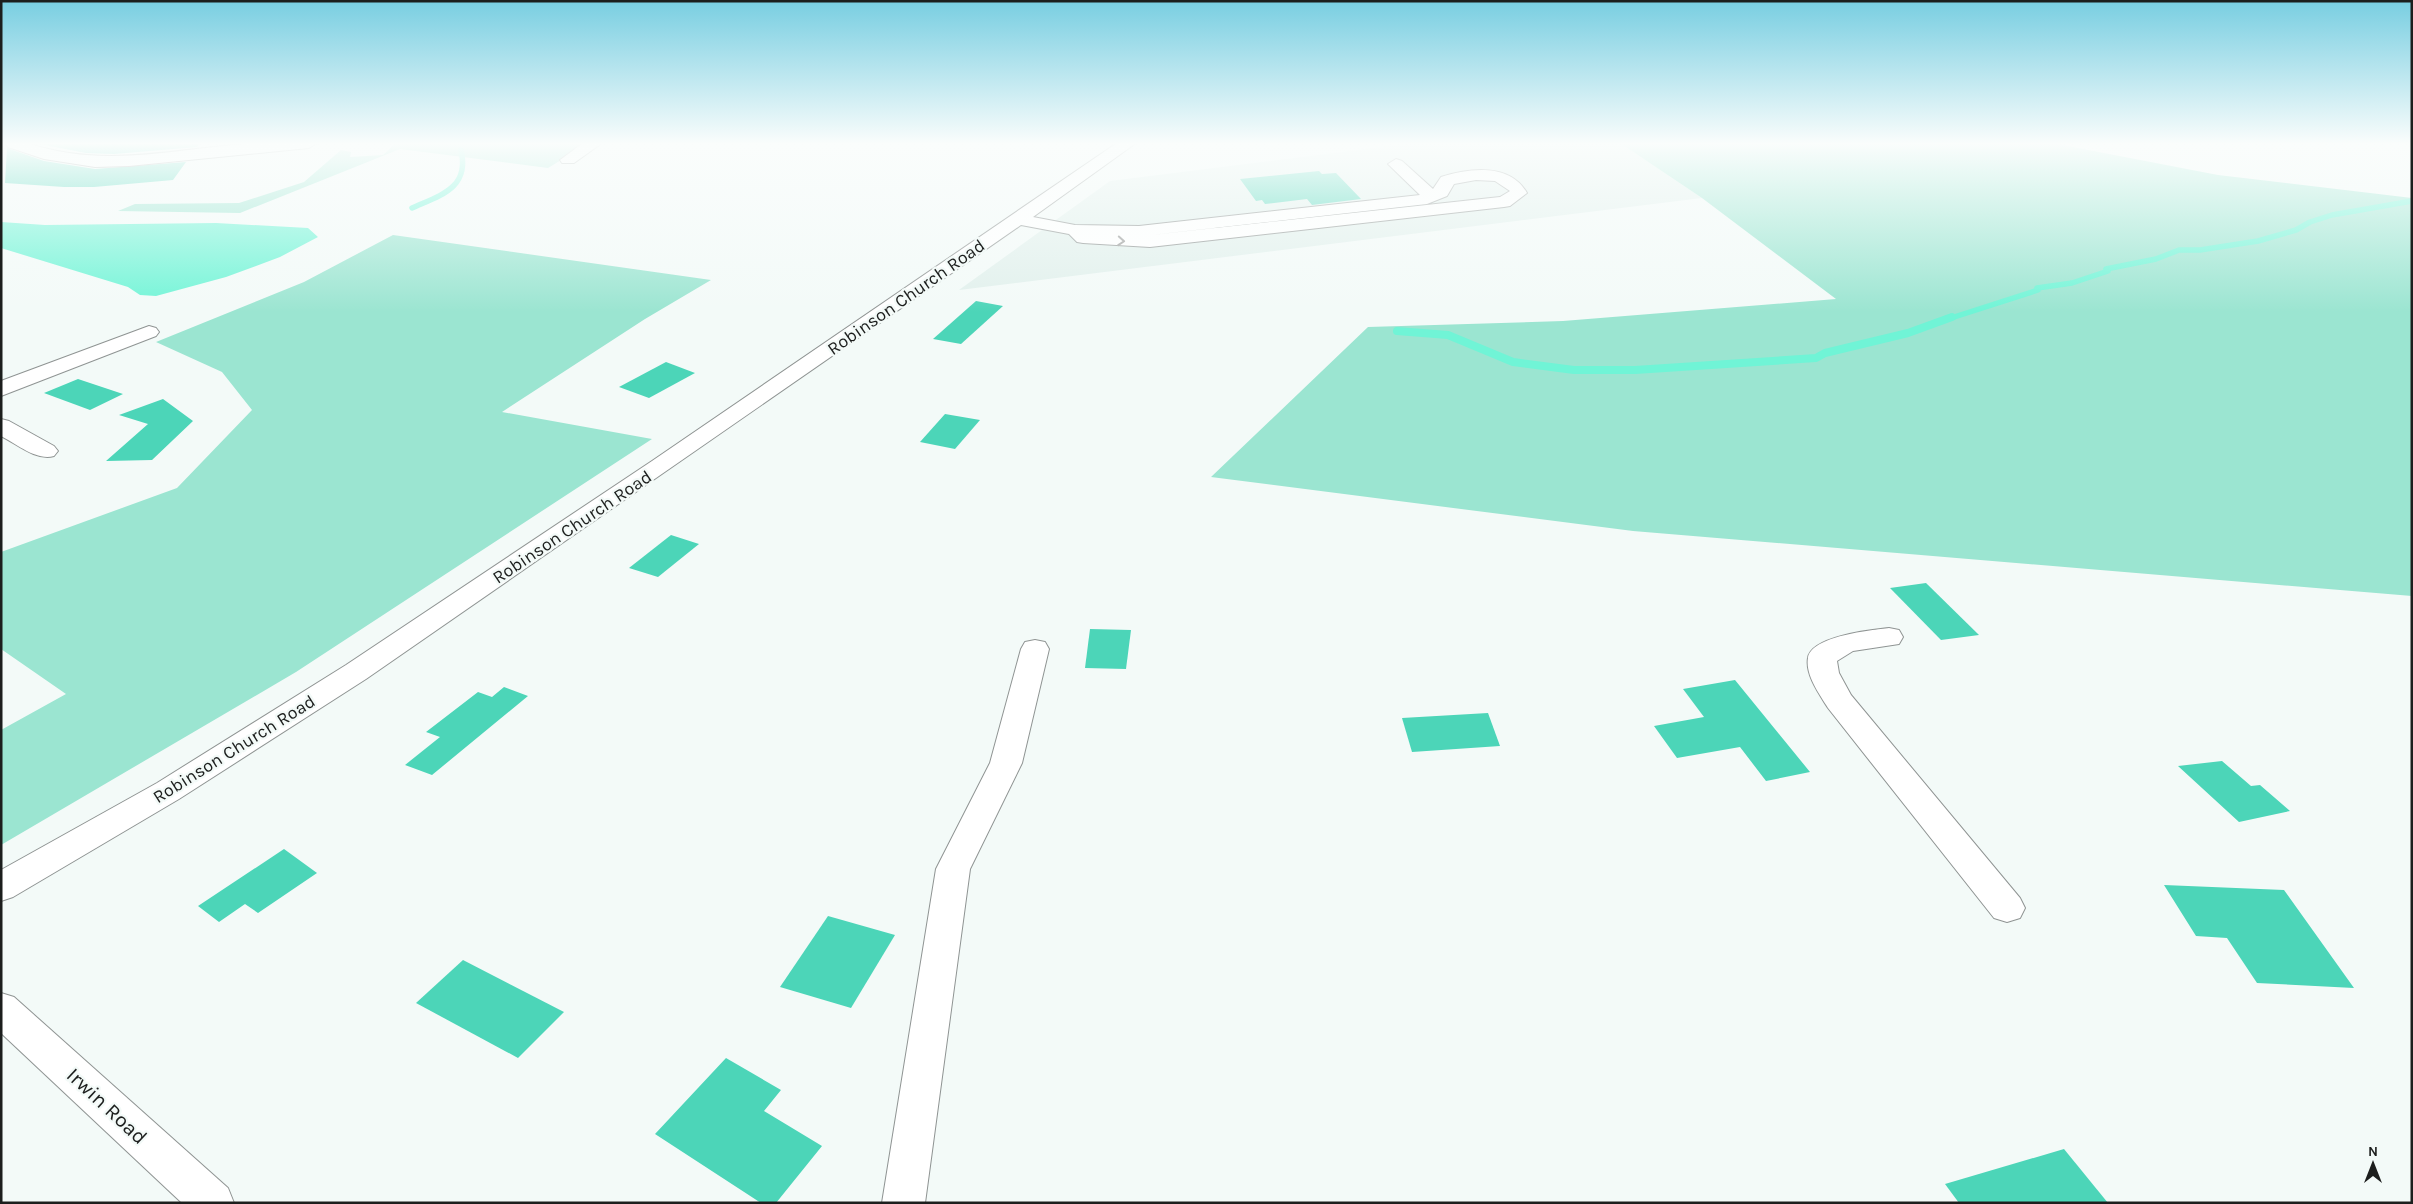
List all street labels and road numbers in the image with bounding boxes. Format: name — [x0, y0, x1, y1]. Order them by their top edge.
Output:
street label: Robinson Church Road — [823, 234, 989, 360]
street label: Robinson Church Road — [488, 465, 656, 589]
street label: Robinson Church Road — [149, 690, 319, 808]
street label: Irwin Road — [62, 1063, 152, 1149]

